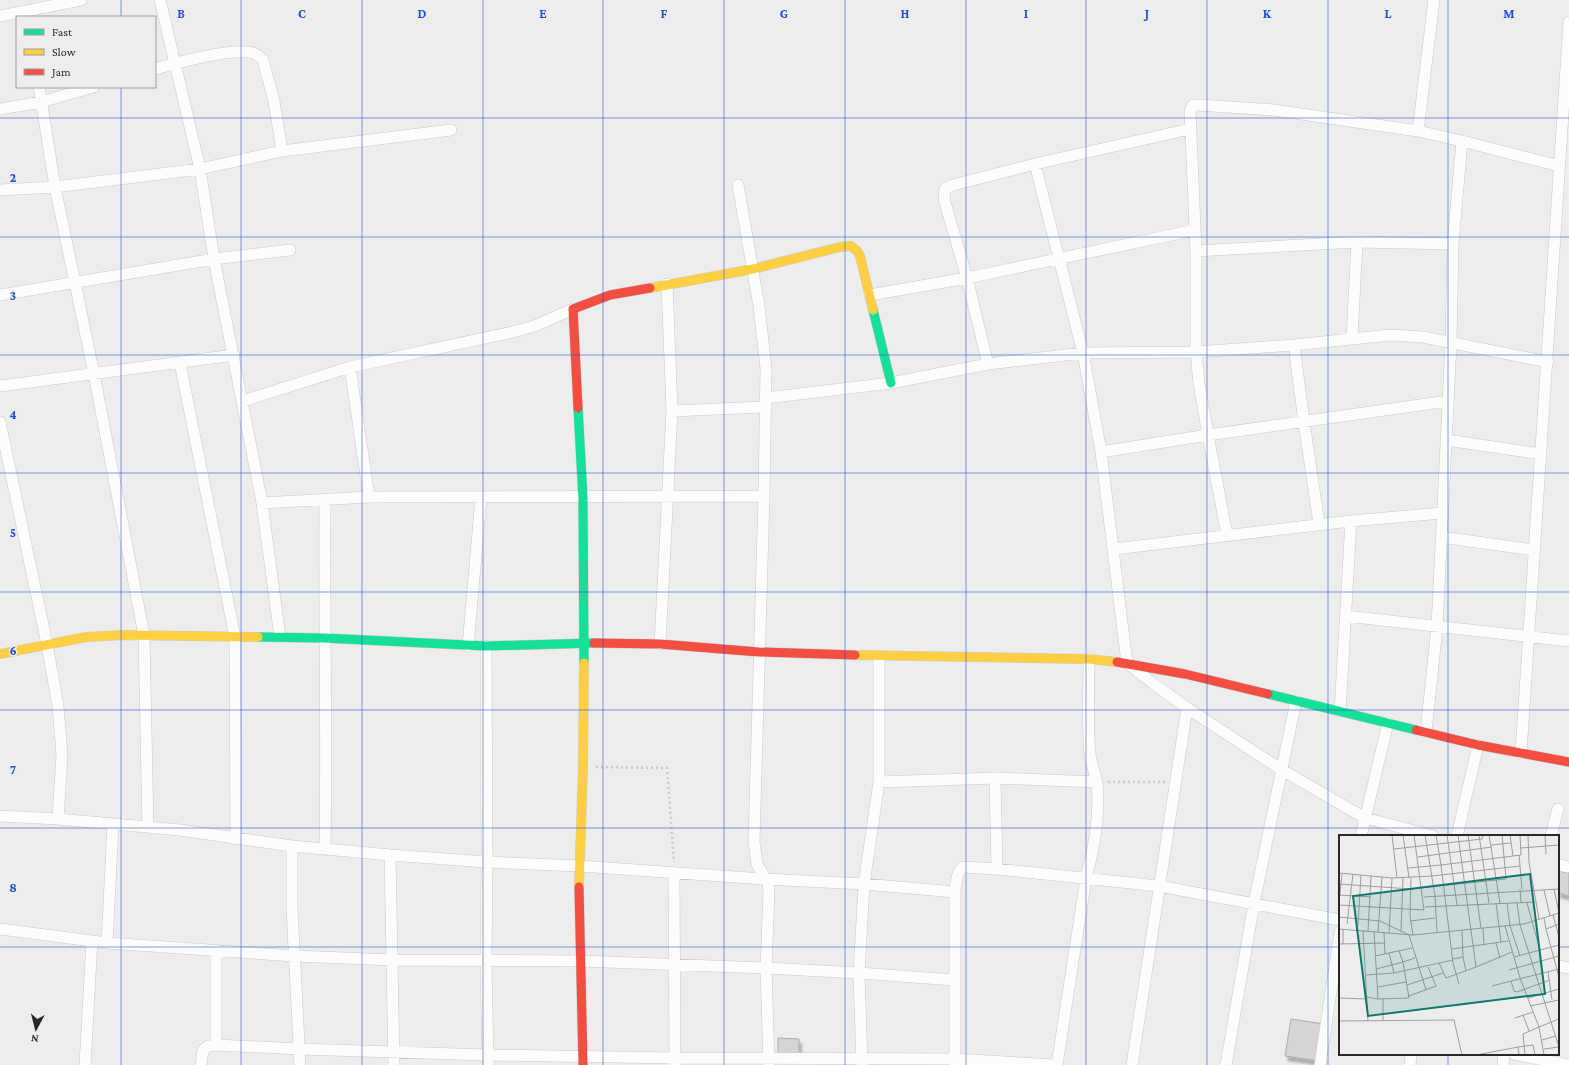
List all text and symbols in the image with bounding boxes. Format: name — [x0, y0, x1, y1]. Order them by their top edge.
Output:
text: B — [177, 6, 185, 21]
text: C — [298, 6, 306, 21]
text: D — [418, 6, 427, 21]
text: E — [539, 6, 547, 21]
text: F — [661, 6, 668, 21]
text: G — [780, 6, 788, 21]
text: H — [901, 6, 910, 21]
text: I — [1024, 6, 1028, 21]
text: J — [1143, 6, 1149, 21]
text: K — [1263, 6, 1272, 21]
text: L — [1385, 6, 1392, 21]
text: M — [1503, 6, 1515, 21]
legend — [16, 16, 156, 88]
text: Fast — [52, 25, 73, 39]
text: Slow — [52, 45, 76, 59]
text: Jam — [51, 65, 71, 79]
text: 2 — [10, 170, 17, 185]
text: 3 — [10, 288, 16, 303]
text: 4 — [9, 407, 17, 422]
text: 5 — [10, 525, 16, 540]
text: 6 — [9, 643, 17, 658]
text: 7 — [10, 762, 16, 777]
inset map — [1339, 835, 1559, 1055]
text: 8 — [9, 880, 17, 895]
north arrow — [16, 1009, 56, 1049]
text: N — [30, 1032, 39, 1045]

